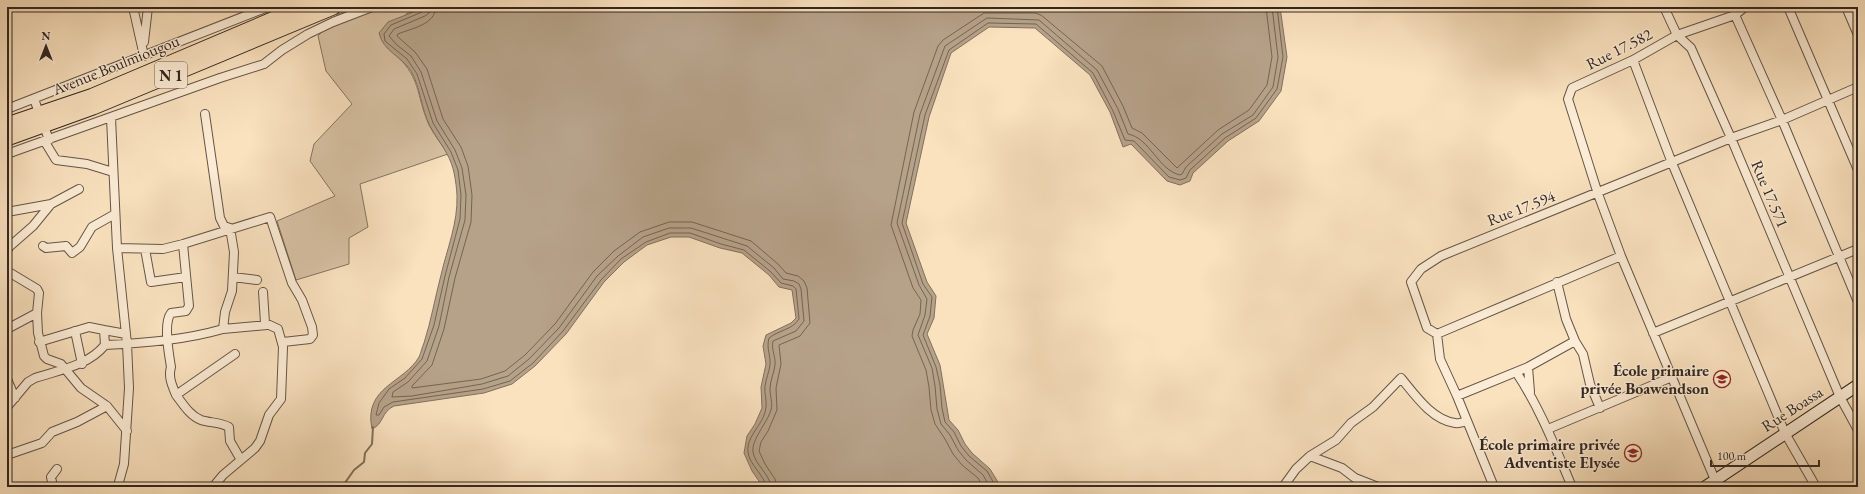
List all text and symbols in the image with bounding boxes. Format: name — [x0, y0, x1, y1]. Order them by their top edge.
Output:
street label: Rue 17.582 — [1582, 23, 1656, 75]
north arrow — [26, 26, 66, 66]
text: N — [42, 29, 51, 43]
street label: Avenue Boulmiougou — [49, 30, 183, 100]
road number: N 1 — [155, 62, 187, 88]
street label: Rue 17.571 — [1746, 157, 1794, 231]
street label: Rue 17.594 — [1484, 185, 1558, 231]
place label: École primaire privée Boawendson — [1580, 360, 1709, 399]
school or university icon: École primaire privée Boawendson — [1712, 369, 1732, 389]
street label: Rue Boassa — [1757, 381, 1827, 437]
place label: École primaire privée Adventiste Elysée — [1479, 434, 1620, 473]
scale bar — [1711, 442, 1819, 468]
school or university icon: École primaire privée Adventiste Elysée — [1623, 443, 1643, 463]
text: 100 m — [1717, 448, 1747, 464]

